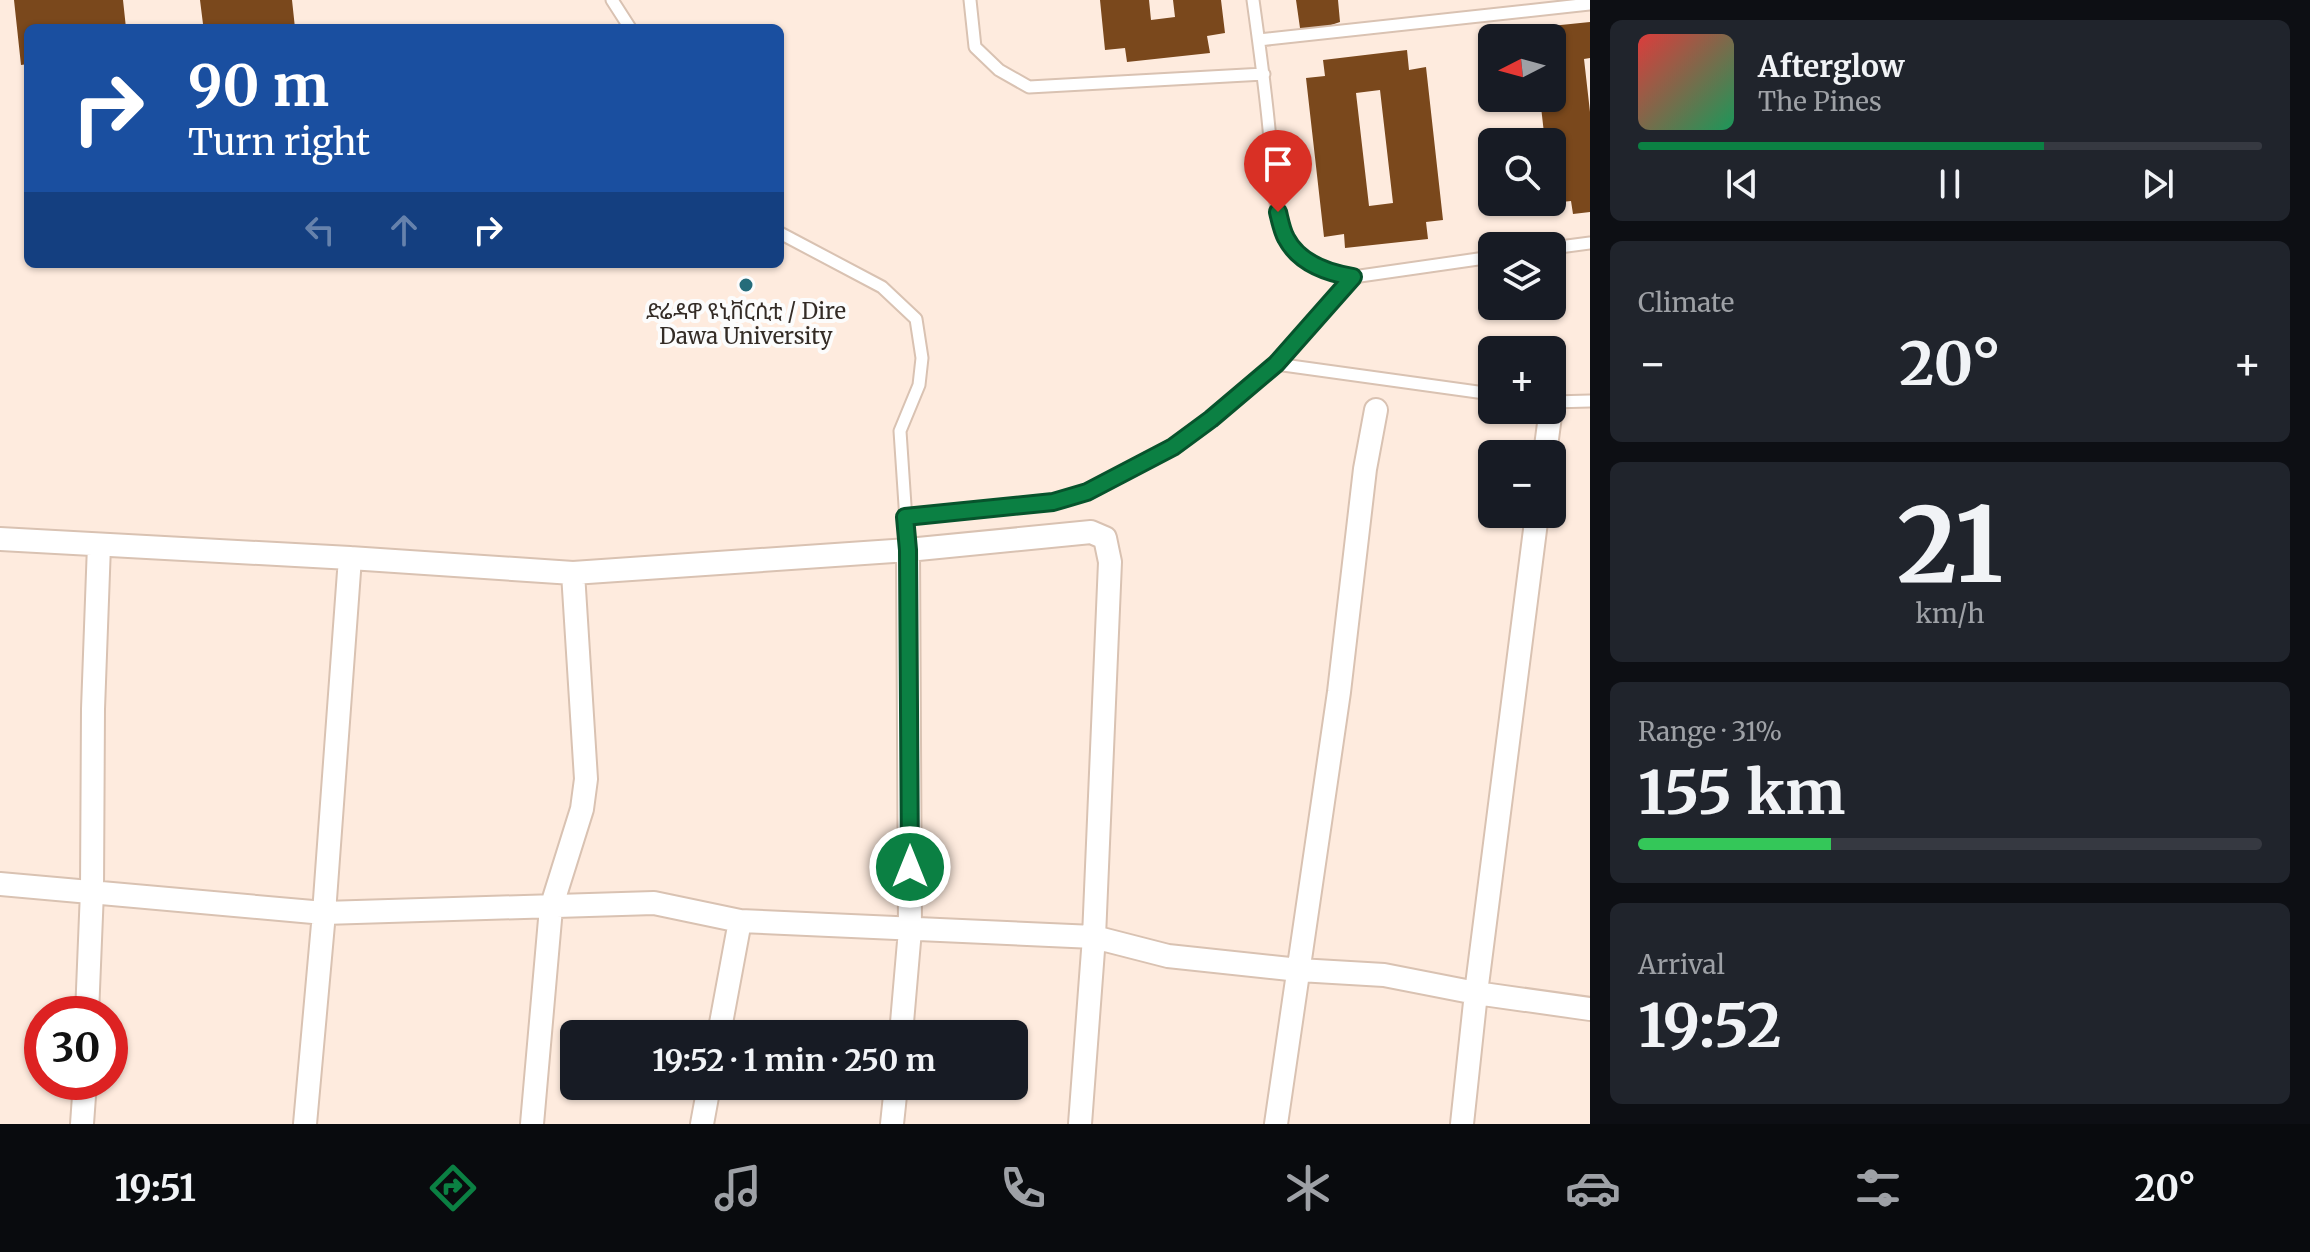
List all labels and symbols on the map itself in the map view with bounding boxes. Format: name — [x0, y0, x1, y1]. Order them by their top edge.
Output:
north arrow — [1478, 24, 1566, 112]
pin — [1244, 130, 1312, 212]
marker: ድሬዳዋ ዩኒቨርሲቲ / Dire Dawa University — [737, 276, 755, 294]
place label: ድሬዳዋ ዩኒቨርሲቲ / Dire Dawa University — [646, 297, 846, 350]
position arrow — [868, 825, 952, 909]
speed limit sign: 30 — [24, 996, 128, 1100]

